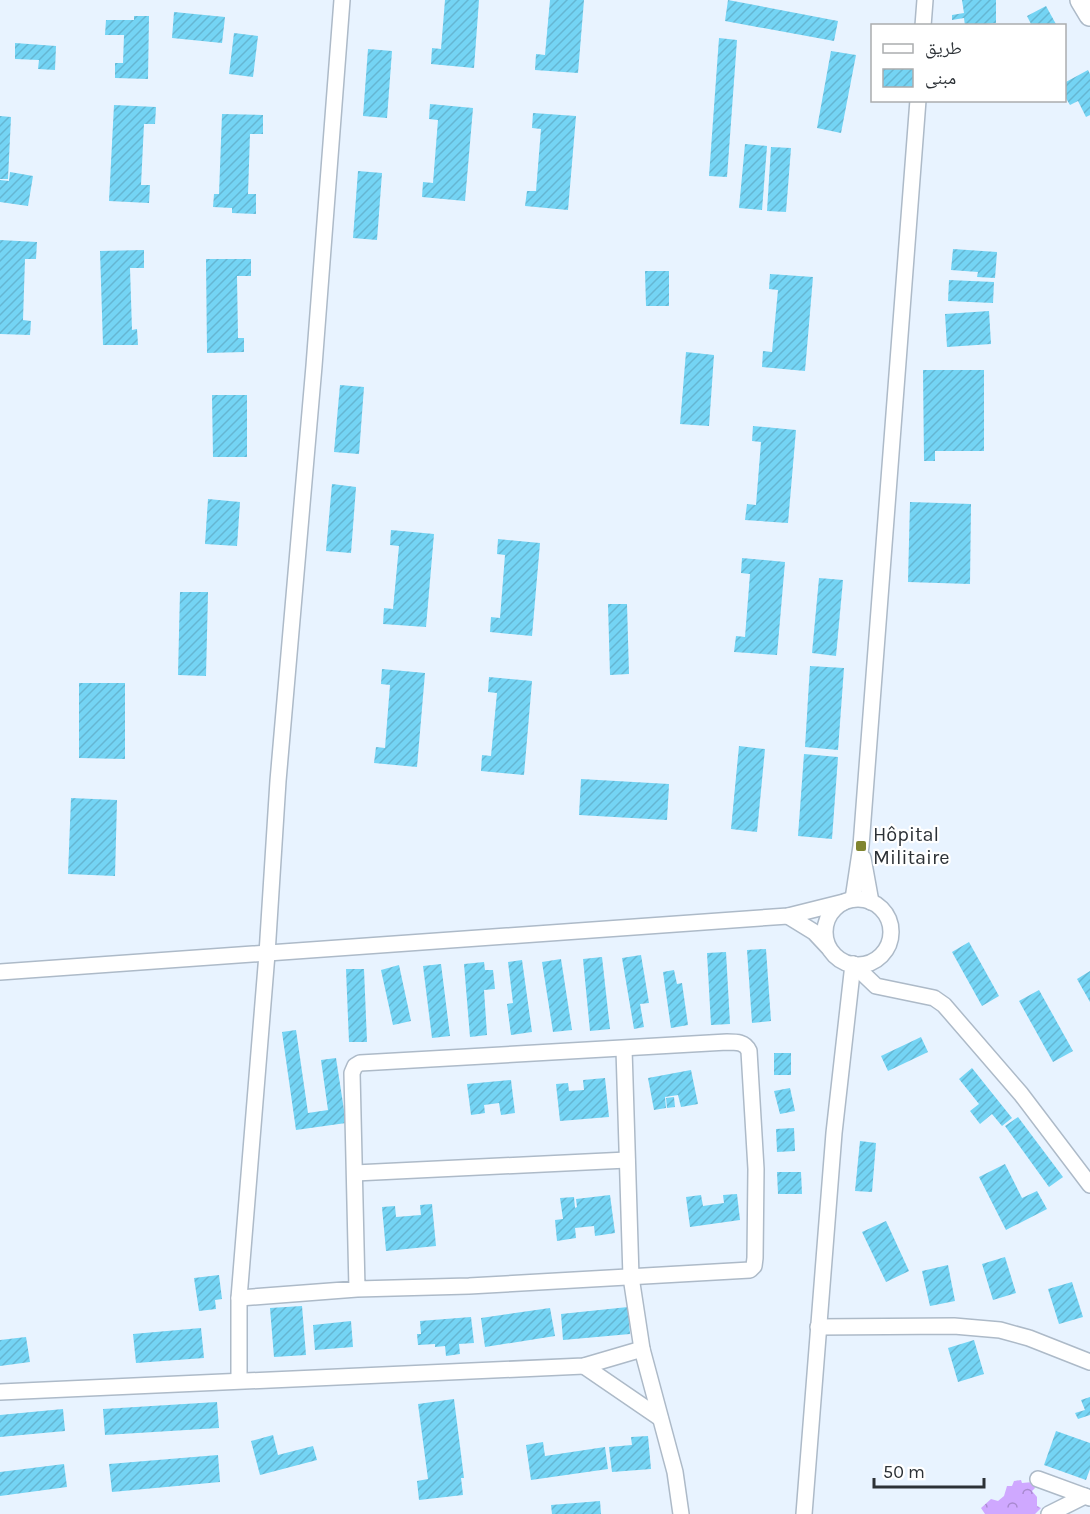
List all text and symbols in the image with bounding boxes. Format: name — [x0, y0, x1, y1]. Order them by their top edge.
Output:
legend — [871, 24, 1066, 102]
text: طريق — [925, 37, 962, 59]
text: مبنى — [925, 67, 956, 89]
place label: Hôpital Militaire — [873, 823, 949, 869]
marker: Hôpital Militaire — [854, 839, 868, 853]
scale bar — [874, 1451, 984, 1489]
text: 50 m — [883, 1461, 925, 1483]

